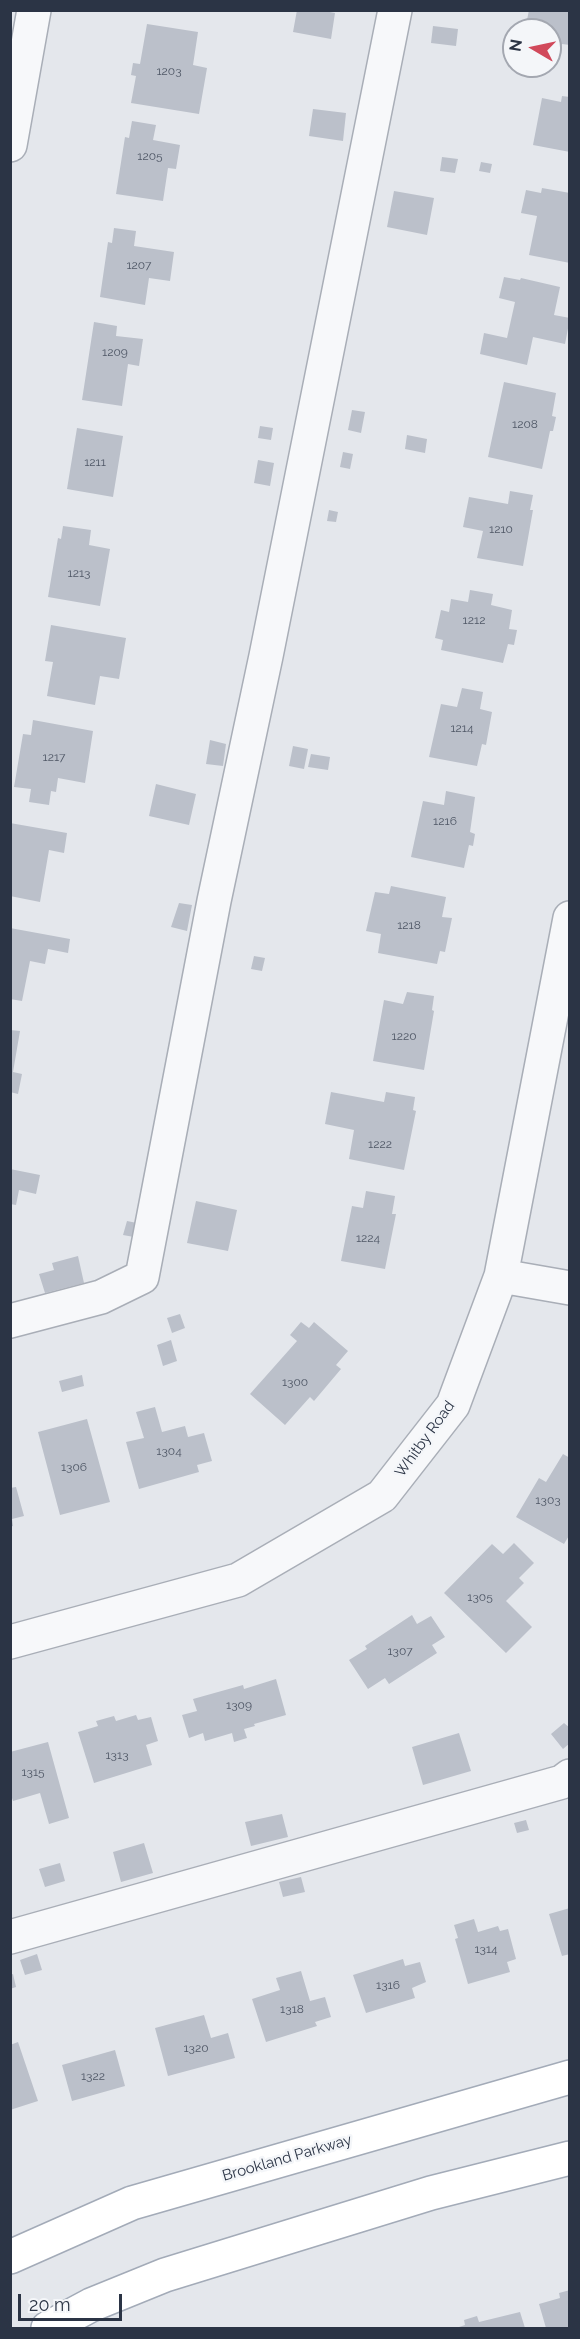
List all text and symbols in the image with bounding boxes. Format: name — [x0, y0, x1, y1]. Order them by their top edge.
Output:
north arrow — [502, 18, 562, 78]
text: N — [505, 38, 526, 53]
house number: 1203 — [156, 64, 182, 78]
house number: 1205 — [137, 149, 163, 163]
house number: 1207 — [126, 258, 152, 272]
house number: 1209 — [102, 345, 128, 359]
house number: 1208 — [512, 417, 538, 431]
house number: 1211 — [84, 455, 106, 469]
house number: 1210 — [489, 522, 513, 536]
house number: 1213 — [68, 566, 90, 580]
house number: 1212 — [463, 613, 485, 627]
house number: 1214 — [450, 721, 474, 735]
house number: 1217 — [43, 750, 65, 764]
house number: 1216 — [433, 814, 457, 828]
house number: 1218 — [397, 918, 421, 932]
house number: 1220 — [392, 1029, 416, 1043]
house number: 1222 — [368, 1137, 392, 1151]
house number: 1224 — [356, 1231, 380, 1245]
house number: 1300 — [282, 1375, 308, 1389]
street label: Whitby Road — [391, 1397, 459, 1481]
house number: 1304 — [156, 1444, 182, 1458]
house number: 1306 — [61, 1460, 87, 1474]
house number: 1303 — [535, 1493, 561, 1507]
house number: 1305 — [467, 1590, 493, 1604]
house number: 1307 — [387, 1644, 413, 1658]
house number: 1309 — [226, 1698, 252, 1712]
house number: 1313 — [105, 1748, 129, 1762]
house number: 1315 — [21, 1765, 45, 1779]
house number: 1314 — [474, 1942, 498, 1956]
house number: 1316 — [376, 1978, 400, 1992]
house number: 1318 — [280, 2002, 304, 2016]
house number: 1320 — [183, 2041, 209, 2055]
house number: 1322 — [81, 2069, 105, 2083]
street label: Brookland Parkway — [220, 2131, 354, 2185]
scale bar — [21, 2282, 124, 2320]
text: 20 m — [29, 2294, 71, 2315]

